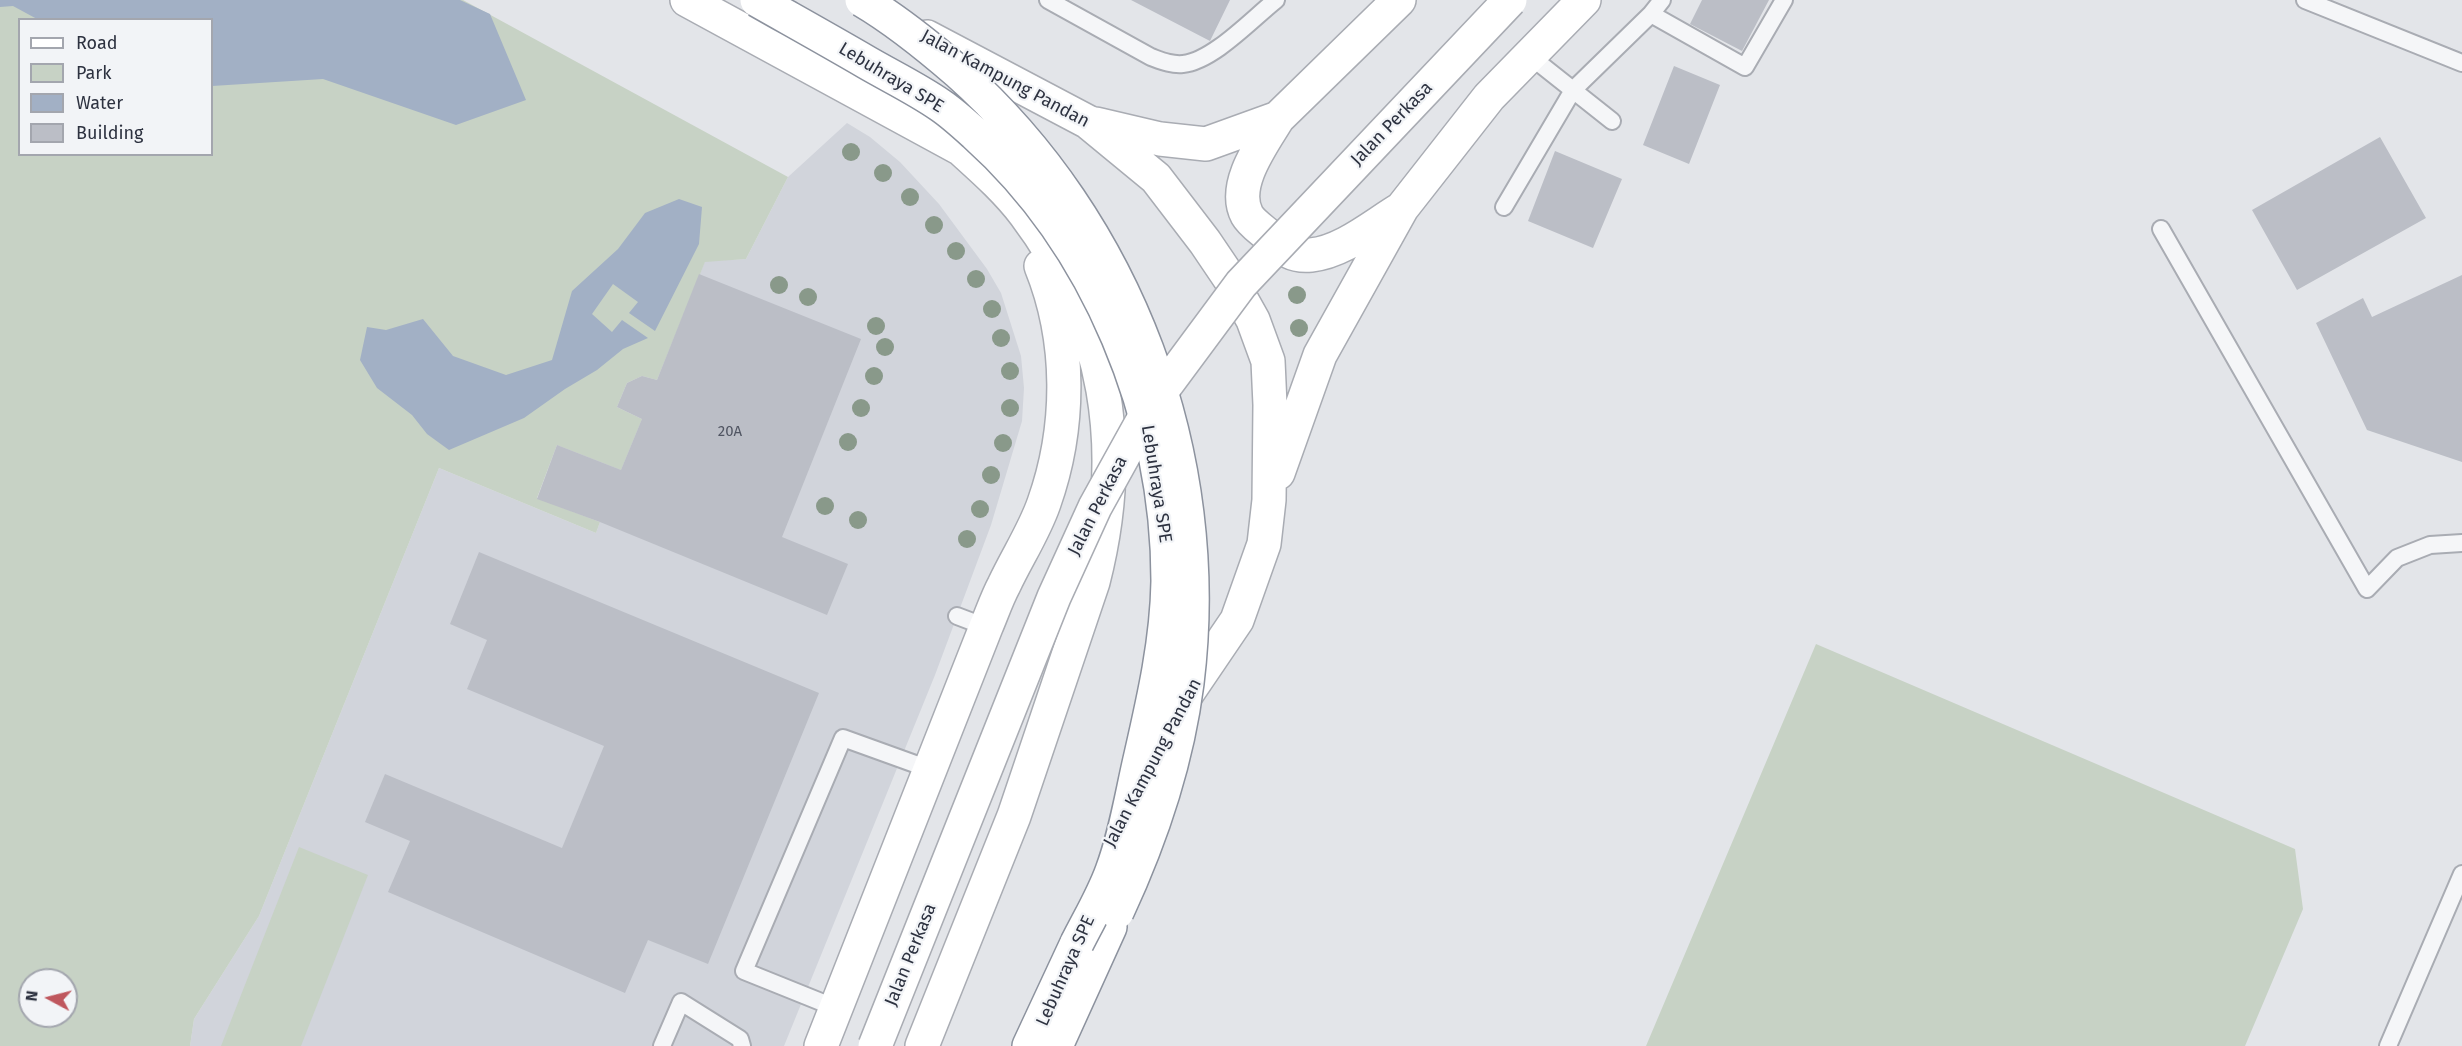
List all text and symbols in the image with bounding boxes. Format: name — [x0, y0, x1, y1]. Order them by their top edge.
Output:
legend — [18, 18, 213, 156]
street label: Jalan Kampung Pandan — [917, 25, 1093, 133]
text: Road — [76, 32, 118, 54]
street label: Lebuhraya SPE — [834, 38, 948, 118]
text: Park — [76, 62, 111, 84]
street label: Jalan Perkasa — [1346, 77, 1438, 171]
text: Water — [76, 92, 123, 114]
text: Building — [76, 122, 143, 144]
house number: 20A — [718, 423, 742, 441]
street label: Lebuhraya SPE — [1136, 424, 1176, 544]
street label: Jalan Perkasa — [1064, 453, 1132, 559]
street label: Jalan Kampung Pandan — [1099, 675, 1207, 851]
street label: Jalan Perkasa — [881, 901, 941, 1009]
street label: Lebuhraya SPE — [1032, 912, 1100, 1030]
north arrow — [18, 968, 78, 1028]
text: N — [22, 990, 42, 1002]

